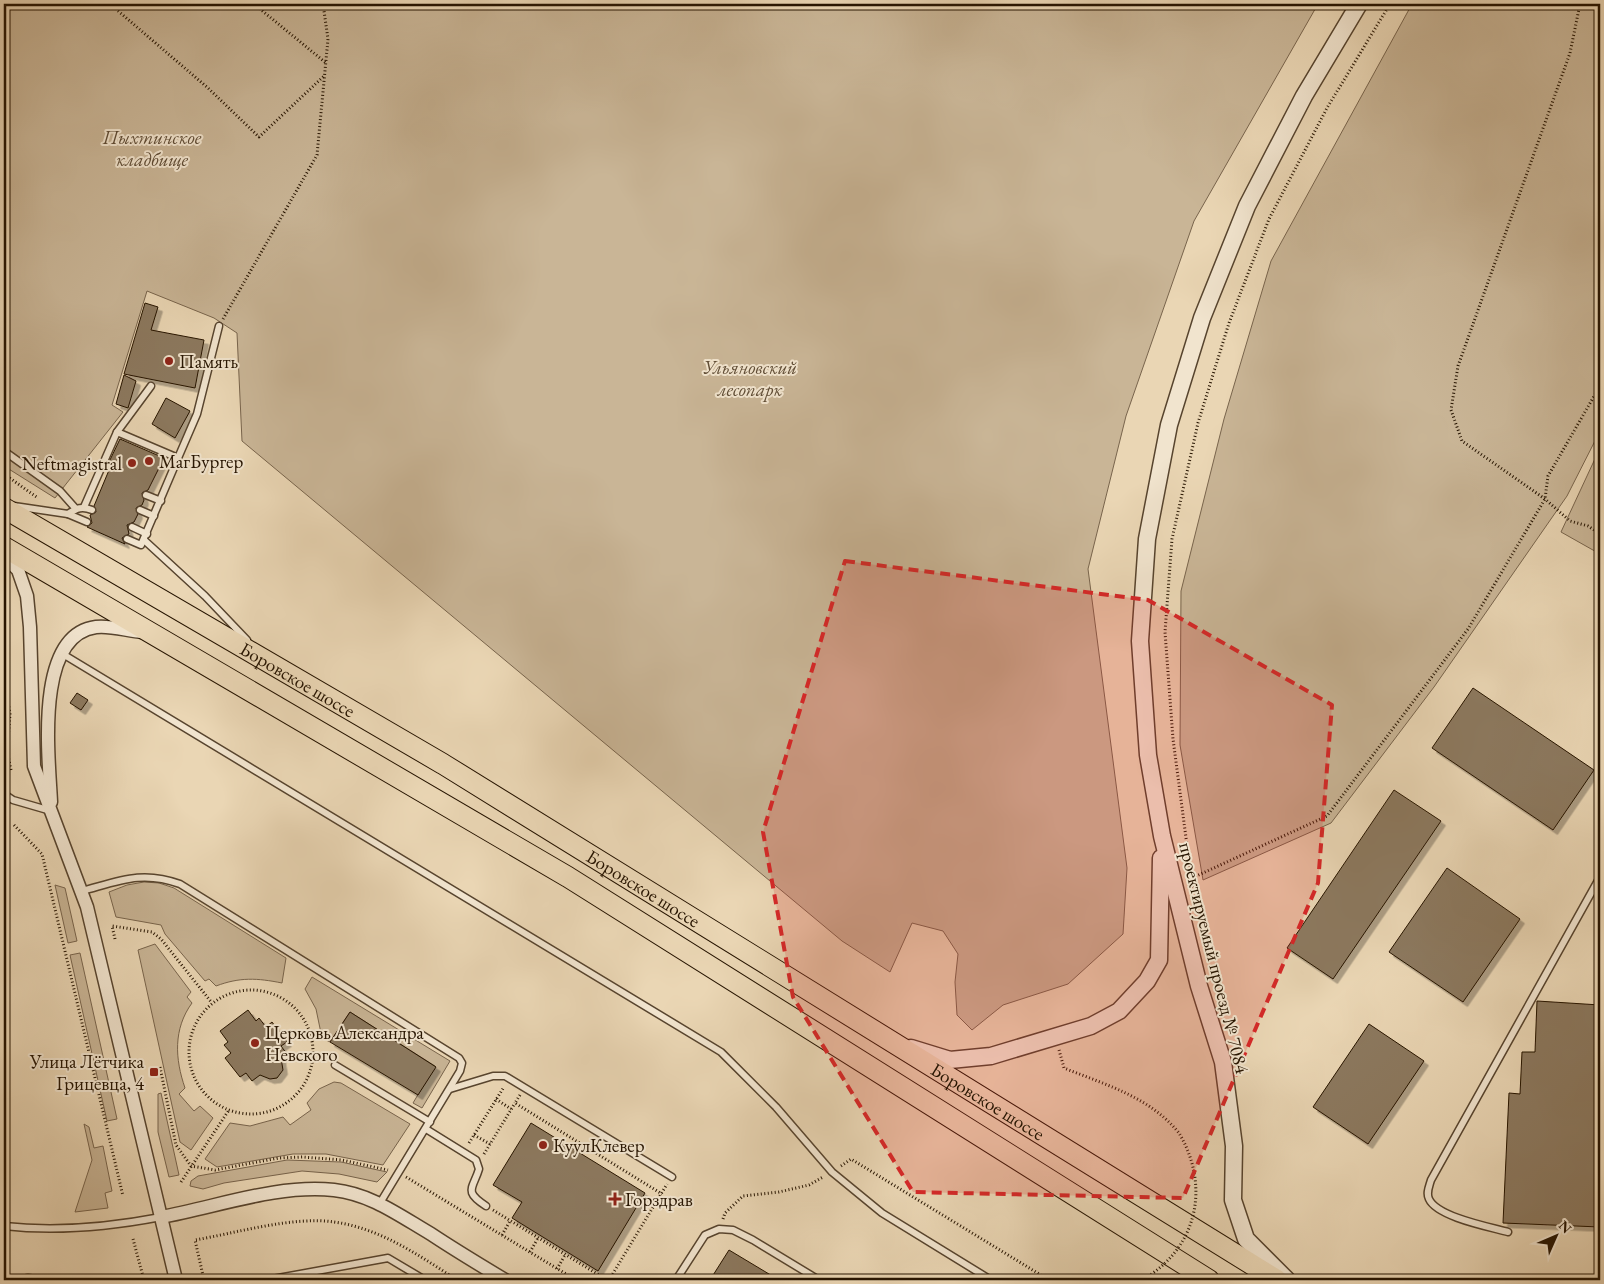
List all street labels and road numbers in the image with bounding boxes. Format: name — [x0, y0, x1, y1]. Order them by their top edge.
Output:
street label: Боровское шоссе — [236, 636, 360, 723]
street label: проектируемый проезд № 7084 — [1173, 840, 1255, 1077]
street label: Боровское шоссе — [582, 843, 705, 933]
street label: Боровское шоссе — [926, 1056, 1050, 1146]

